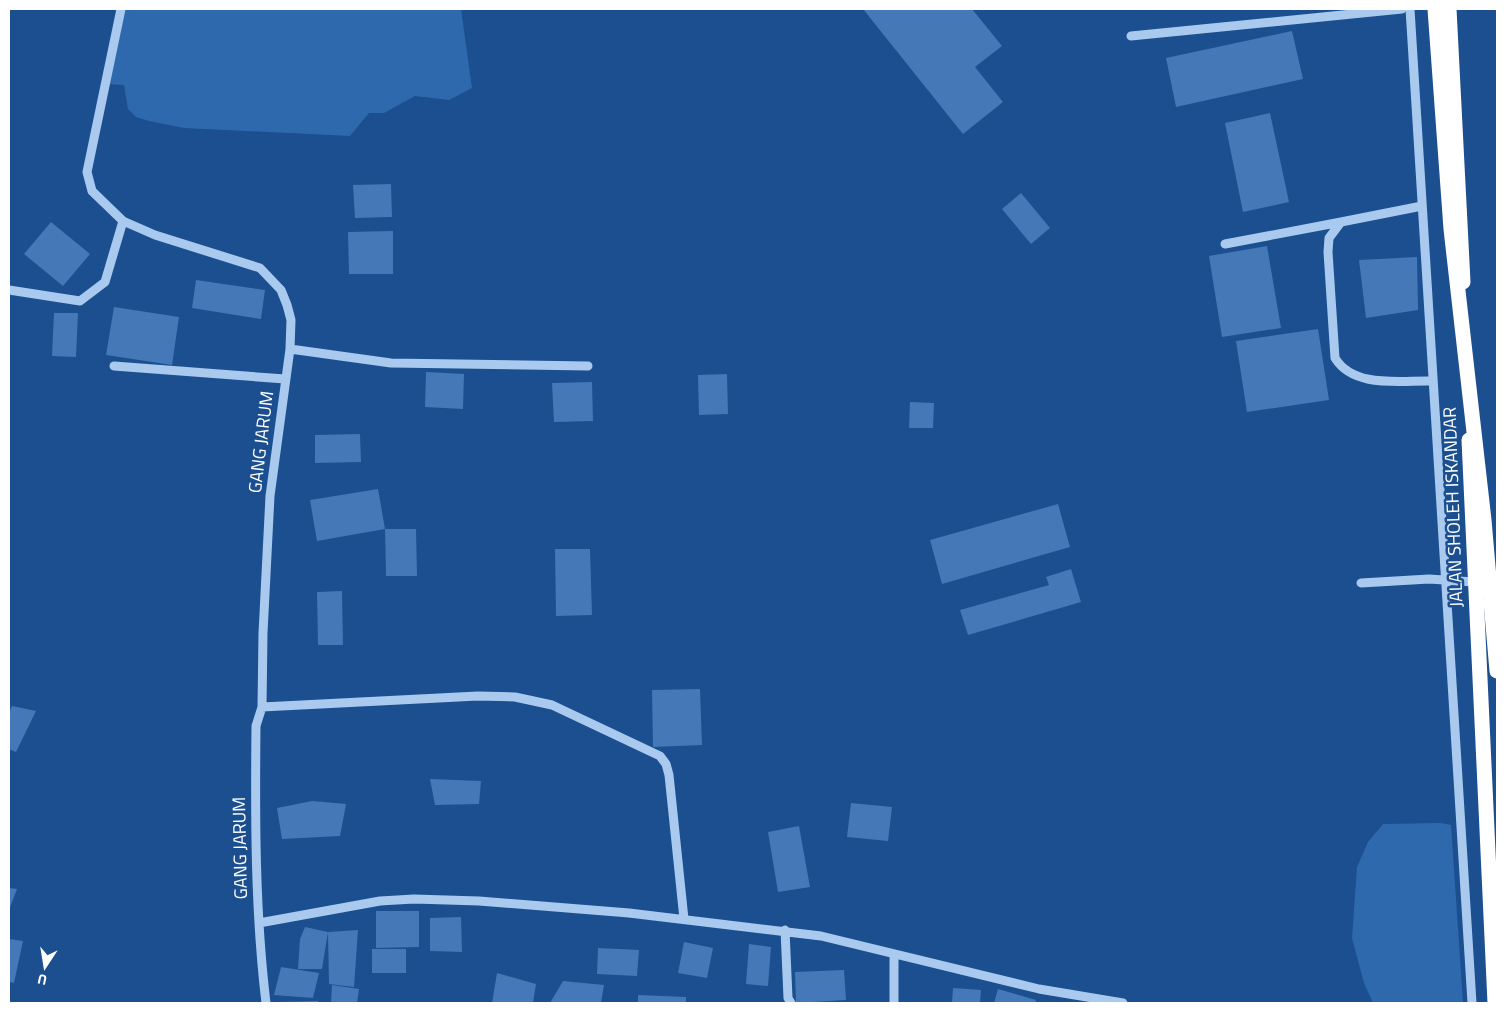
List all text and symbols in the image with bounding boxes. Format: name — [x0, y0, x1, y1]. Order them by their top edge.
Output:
street label: GANG JARUM — [241, 389, 280, 495]
street label: JALAN SHOLEH ISKANDAR — [1436, 406, 1469, 608]
street label: GANG JARUM — [225, 796, 254, 900]
north arrow — [20, 942, 70, 992]
text: U — [36, 969, 49, 991]

